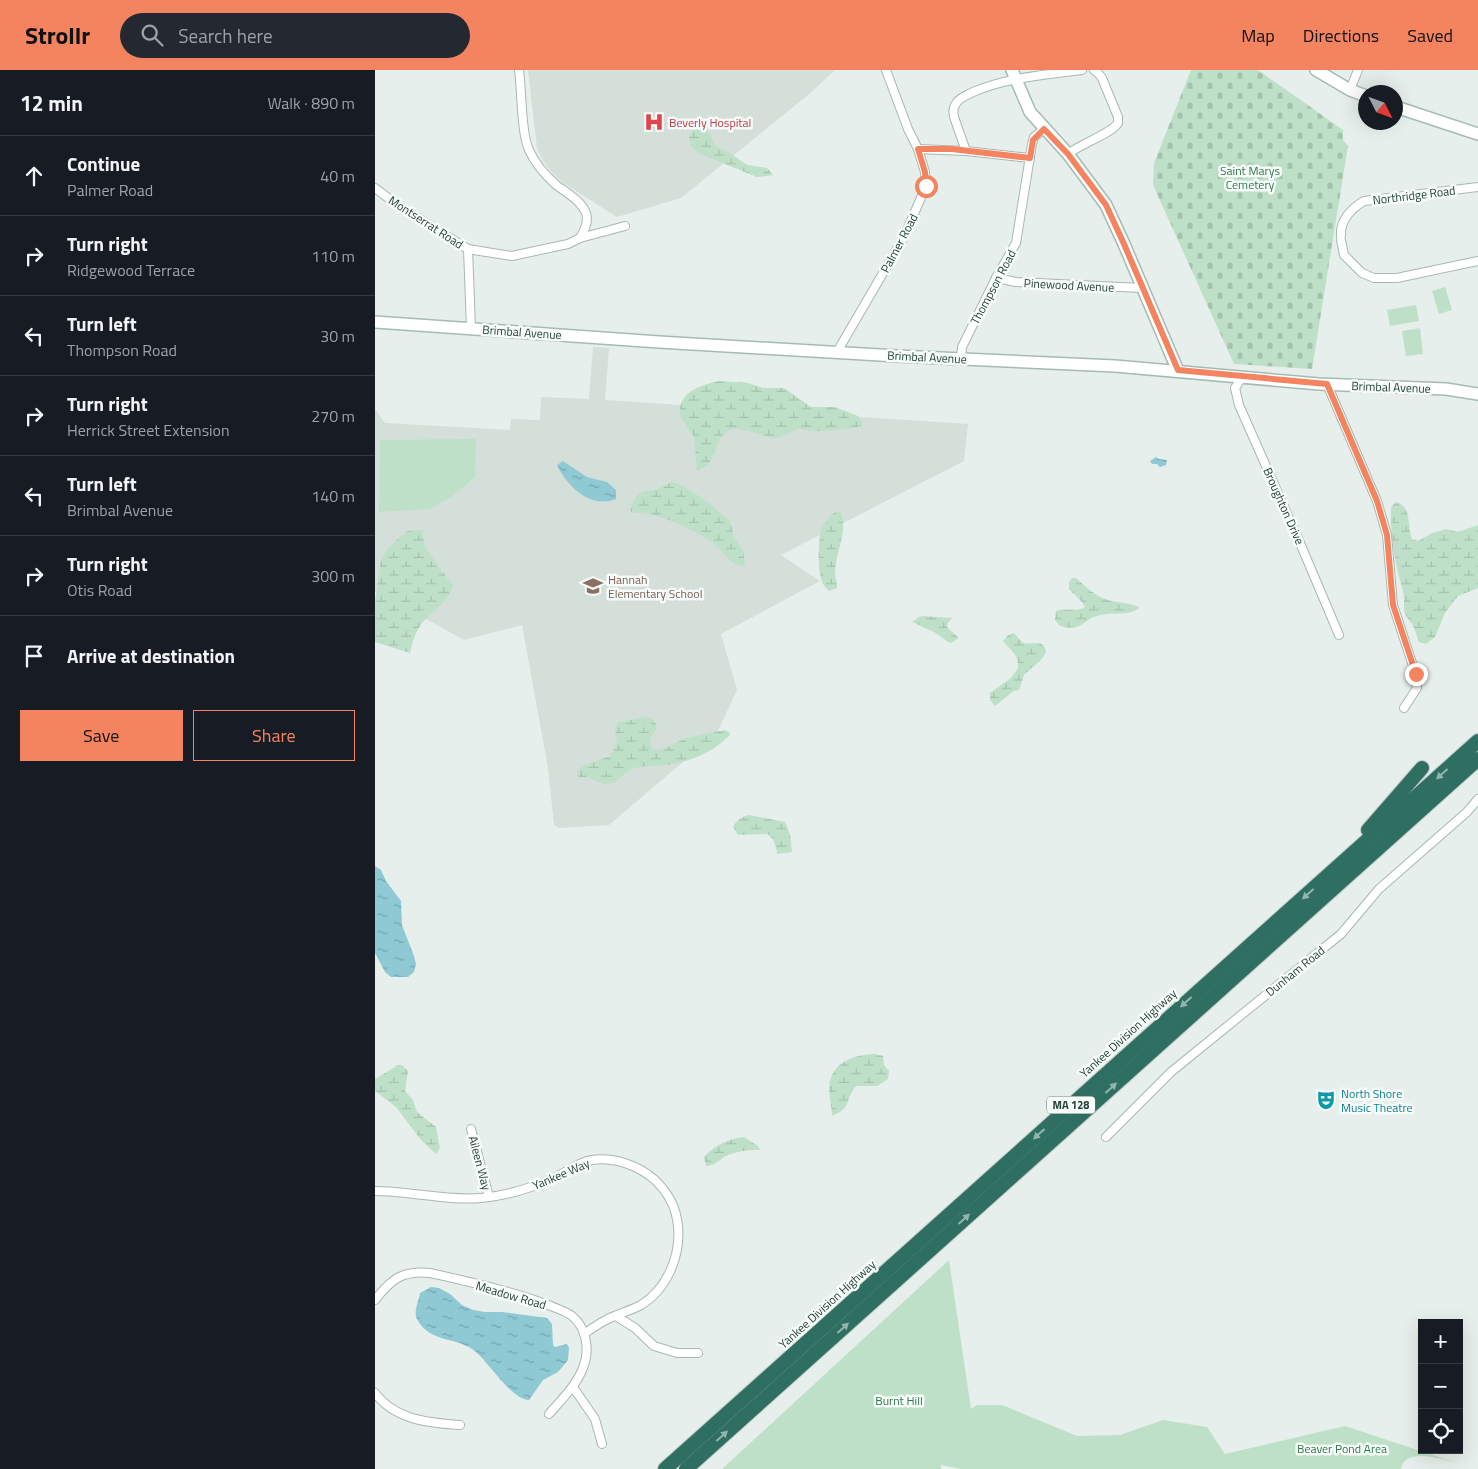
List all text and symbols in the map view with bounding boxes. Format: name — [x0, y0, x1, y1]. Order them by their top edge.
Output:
search box — [120, 13, 470, 58]
text: Strollr — [25, 17, 90, 53]
icon: search — [138, 21, 166, 49]
text: Search here — [178, 21, 273, 50]
text: Map — [1241, 22, 1275, 49]
text: Directions — [1303, 22, 1379, 49]
text: Saved — [1407, 22, 1453, 49]
north arrow — [1358, 85, 1403, 130]
text: 12 min — [20, 87, 83, 119]
text: Walk · 890 m — [267, 91, 355, 115]
hospital icon: Beverly Hospital — [643, 111, 665, 133]
place label: Beverly Hospital — [669, 113, 751, 132]
text: Continue — [67, 149, 140, 178]
park label: Saint Marys Cemetery — [1220, 161, 1280, 194]
icon: ahead — [20, 162, 48, 190]
text: 40 m — [320, 164, 355, 188]
route start — [915, 175, 938, 198]
text: Palmer Road — [67, 178, 153, 202]
street label: Northridge Road — [1372, 181, 1456, 209]
street label: Montserrat Road — [385, 191, 467, 253]
street label: Palmer Road — [875, 210, 923, 276]
text: Turn right — [67, 229, 148, 258]
icon: right — [20, 242, 48, 270]
text: 110 m — [311, 244, 355, 268]
street label: Thompson Road — [965, 246, 1021, 328]
text: Ridgewood Terrace — [67, 258, 195, 282]
street label: Pinewood Avenue — [1023, 273, 1115, 297]
text: Turn left — [67, 309, 137, 338]
street label: Brimbal Avenue — [482, 320, 562, 344]
icon: left — [20, 322, 48, 350]
text: 30 m — [320, 324, 355, 348]
text: Thompson Road — [67, 338, 177, 362]
street label: Brimbal Avenue — [887, 345, 967, 369]
street label: Brimbal Avenue — [1351, 376, 1431, 398]
text: Turn right — [67, 389, 148, 418]
icon: right — [20, 402, 48, 430]
text: 270 m — [311, 404, 355, 428]
text: Herrick Street Extension — [67, 418, 230, 442]
street label: Broughton Drive — [1259, 464, 1309, 548]
text: Turn left — [67, 469, 137, 498]
icon: left — [20, 482, 48, 510]
text: 140 m — [311, 484, 355, 508]
text: Brimbal Avenue — [67, 498, 173, 522]
text: Turn right — [67, 549, 148, 578]
icon: right — [20, 562, 48, 590]
text: 300 m — [311, 564, 355, 588]
place label: Hannah Elementary School — [608, 570, 702, 603]
school or university icon: Hannah Elementary School — [582, 575, 604, 597]
text: Otis Road — [67, 578, 132, 602]
text: Arrive at destination — [67, 641, 235, 670]
icon: arrive — [20, 642, 48, 670]
route end — [1405, 663, 1428, 686]
button: Save — [20, 710, 183, 761]
button: Share — [193, 710, 355, 761]
one-way arrow — [1436, 768, 1448, 780]
one-way arrow — [1302, 888, 1314, 900]
street label: Dunham Road — [1261, 941, 1329, 1001]
street label: Yankee Division Highway — [1075, 984, 1181, 1082]
one-way arrow — [1181, 996, 1193, 1008]
one-way arrow — [1105, 1082, 1118, 1093]
place label: North Shore Music Theatre — [1341, 1084, 1413, 1117]
theatre icon: North Shore Music Theatre — [1315, 1089, 1337, 1111]
road number: MA 128 — [1047, 1096, 1095, 1114]
one-way arrow — [1032, 1128, 1045, 1139]
street label: Aileen Way — [464, 1134, 496, 1193]
street label: Yankee Way — [529, 1153, 593, 1195]
one-way arrow — [958, 1214, 971, 1225]
street label: Yankee Division Highway — [774, 1255, 880, 1353]
street label: Meadow Road — [474, 1276, 548, 1314]
map controls — [1418, 1319, 1463, 1454]
button: + — [1418, 1319, 1463, 1364]
one-way arrow — [837, 1322, 849, 1334]
button: − — [1418, 1364, 1463, 1409]
park label: Burnt Hill — [875, 1391, 923, 1410]
button: locate — [1418, 1409, 1463, 1454]
one-way arrow — [716, 1430, 728, 1442]
park label: Beaver Pond Area — [1297, 1439, 1387, 1458]

